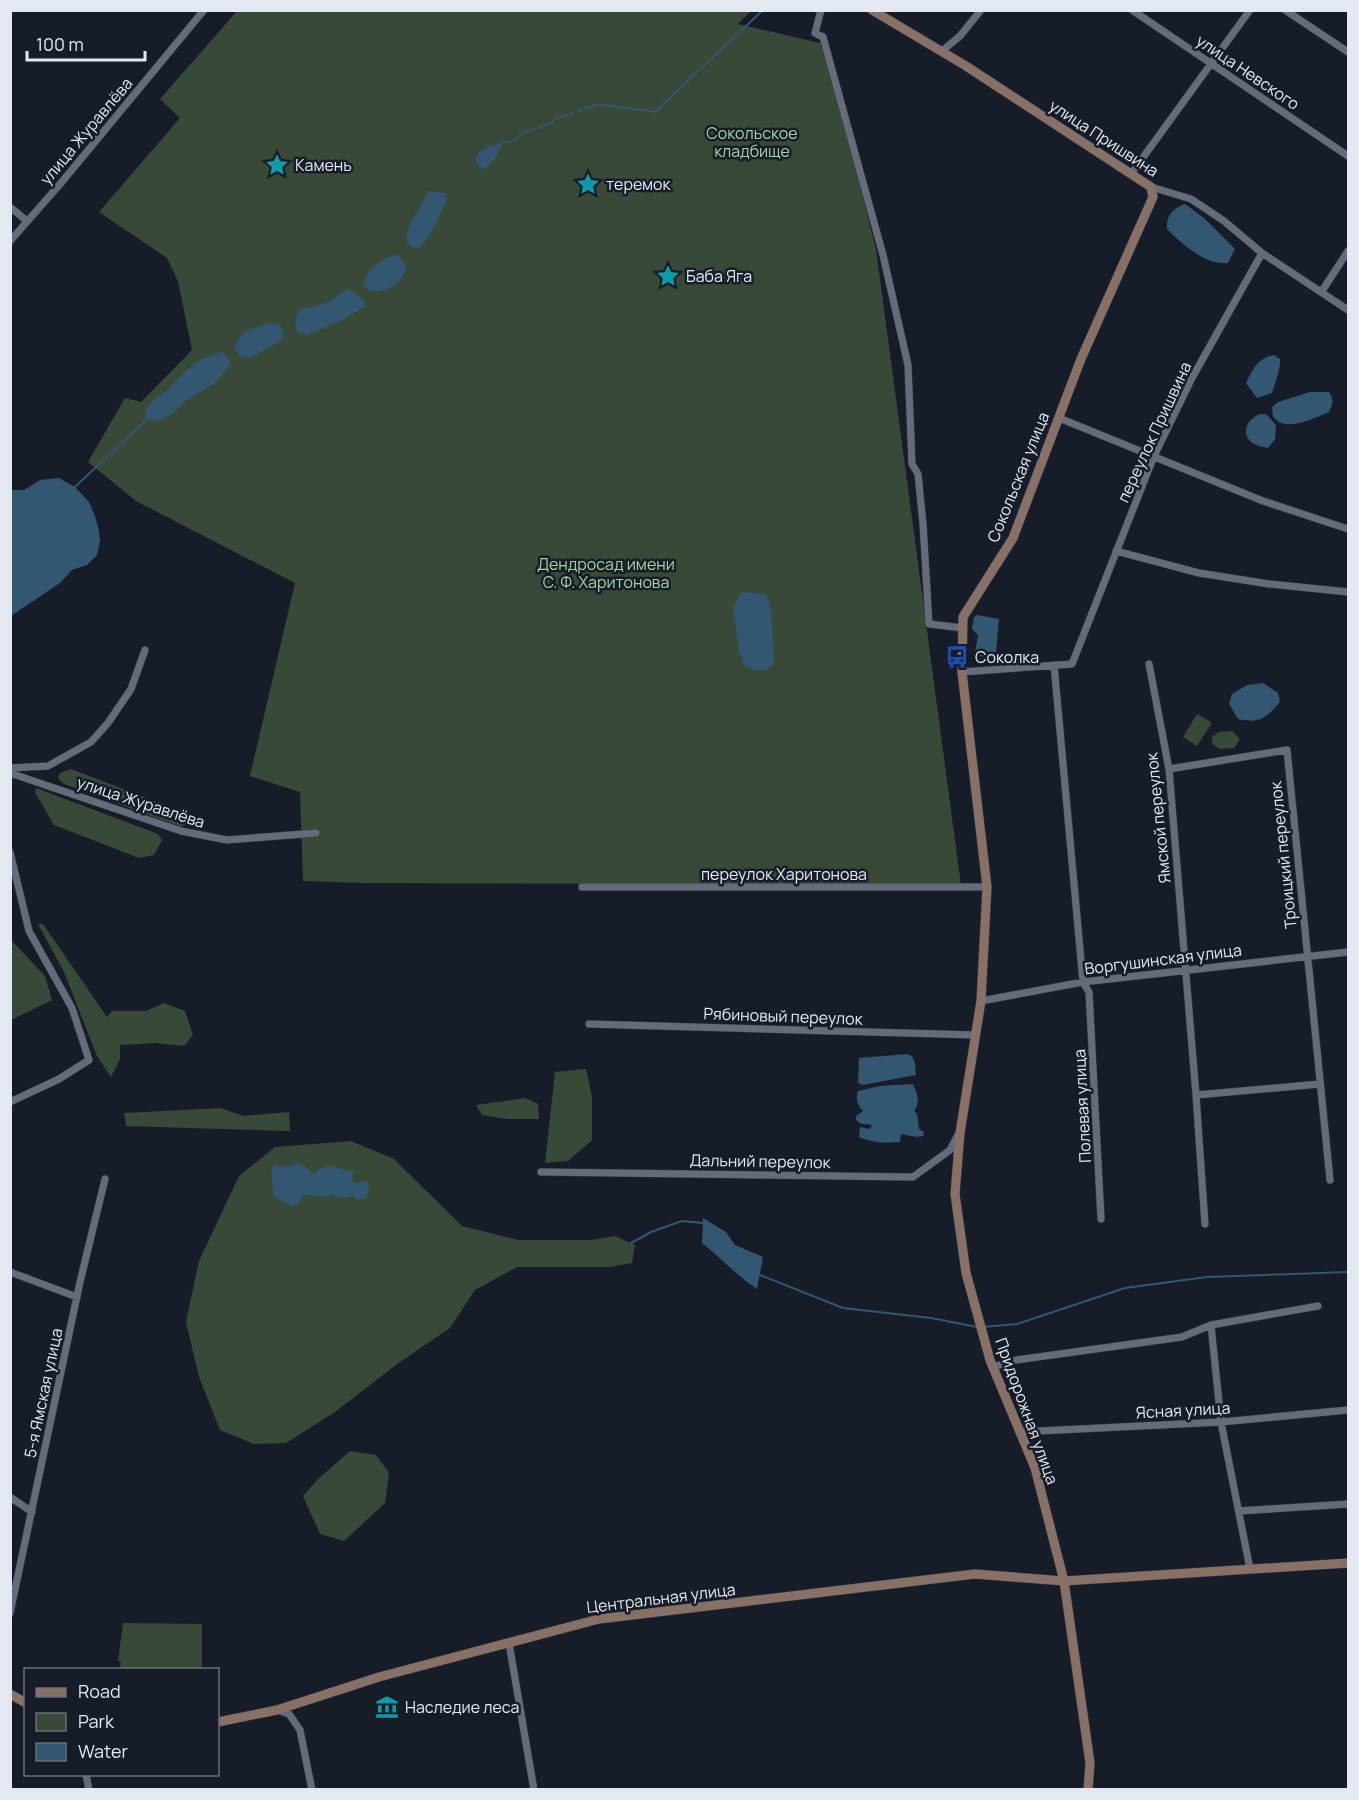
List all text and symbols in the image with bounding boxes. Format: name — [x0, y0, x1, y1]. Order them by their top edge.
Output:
scale bar — [27, 24, 146, 62]
street label: улица Невского — [1192, 29, 1304, 115]
text: 100 m — [36, 32, 84, 56]
street label: улица Журавлёва — [35, 73, 137, 189]
street label: улица Пришвина — [1045, 94, 1163, 182]
park label: Сокольское кладбище — [706, 122, 798, 162]
place icon: Камень — [264, 152, 290, 178]
place label: Камень — [295, 154, 352, 176]
place icon: теремок — [575, 171, 601, 197]
place label: теремок — [606, 173, 672, 195]
place icon: Баба Яга — [655, 263, 681, 289]
place label: Баба Яга — [686, 265, 752, 287]
street label: переулок Пришвина — [1112, 358, 1196, 506]
street label: Сокольская улица — [982, 409, 1054, 545]
park label: Дендросад имени С. Ф. Харитонова — [537, 553, 675, 593]
bus stop icon: Соколка — [944, 644, 970, 670]
place label: Соколка — [975, 646, 1039, 668]
street label: Ямской переулок — [1140, 750, 1176, 884]
street label: улица Журавлёва — [74, 771, 208, 833]
street label: Троицкий переулок — [1264, 779, 1302, 930]
street label: переулок Харитонова — [701, 863, 867, 885]
street label: Воргушинская улица — [1083, 938, 1243, 980]
street label: Рябиновый переулок — [703, 1002, 864, 1030]
street label: Полевая улица — [1068, 1049, 1096, 1163]
street label: Дальний переулок — [689, 1149, 832, 1173]
street label: 5-я Ямская улица — [19, 1326, 67, 1460]
street label: Придорожная улица — [990, 1335, 1064, 1487]
street label: Ясная улица — [1135, 1397, 1231, 1423]
street label: Центральная улица — [585, 1578, 737, 1618]
legend — [24, 1668, 219, 1776]
text: Road — [78, 1679, 121, 1703]
museum icon: Наследие леса — [374, 1694, 400, 1720]
place label: Наследие леса — [405, 1696, 520, 1718]
text: Park — [78, 1709, 115, 1733]
text: Water — [78, 1739, 128, 1763]

